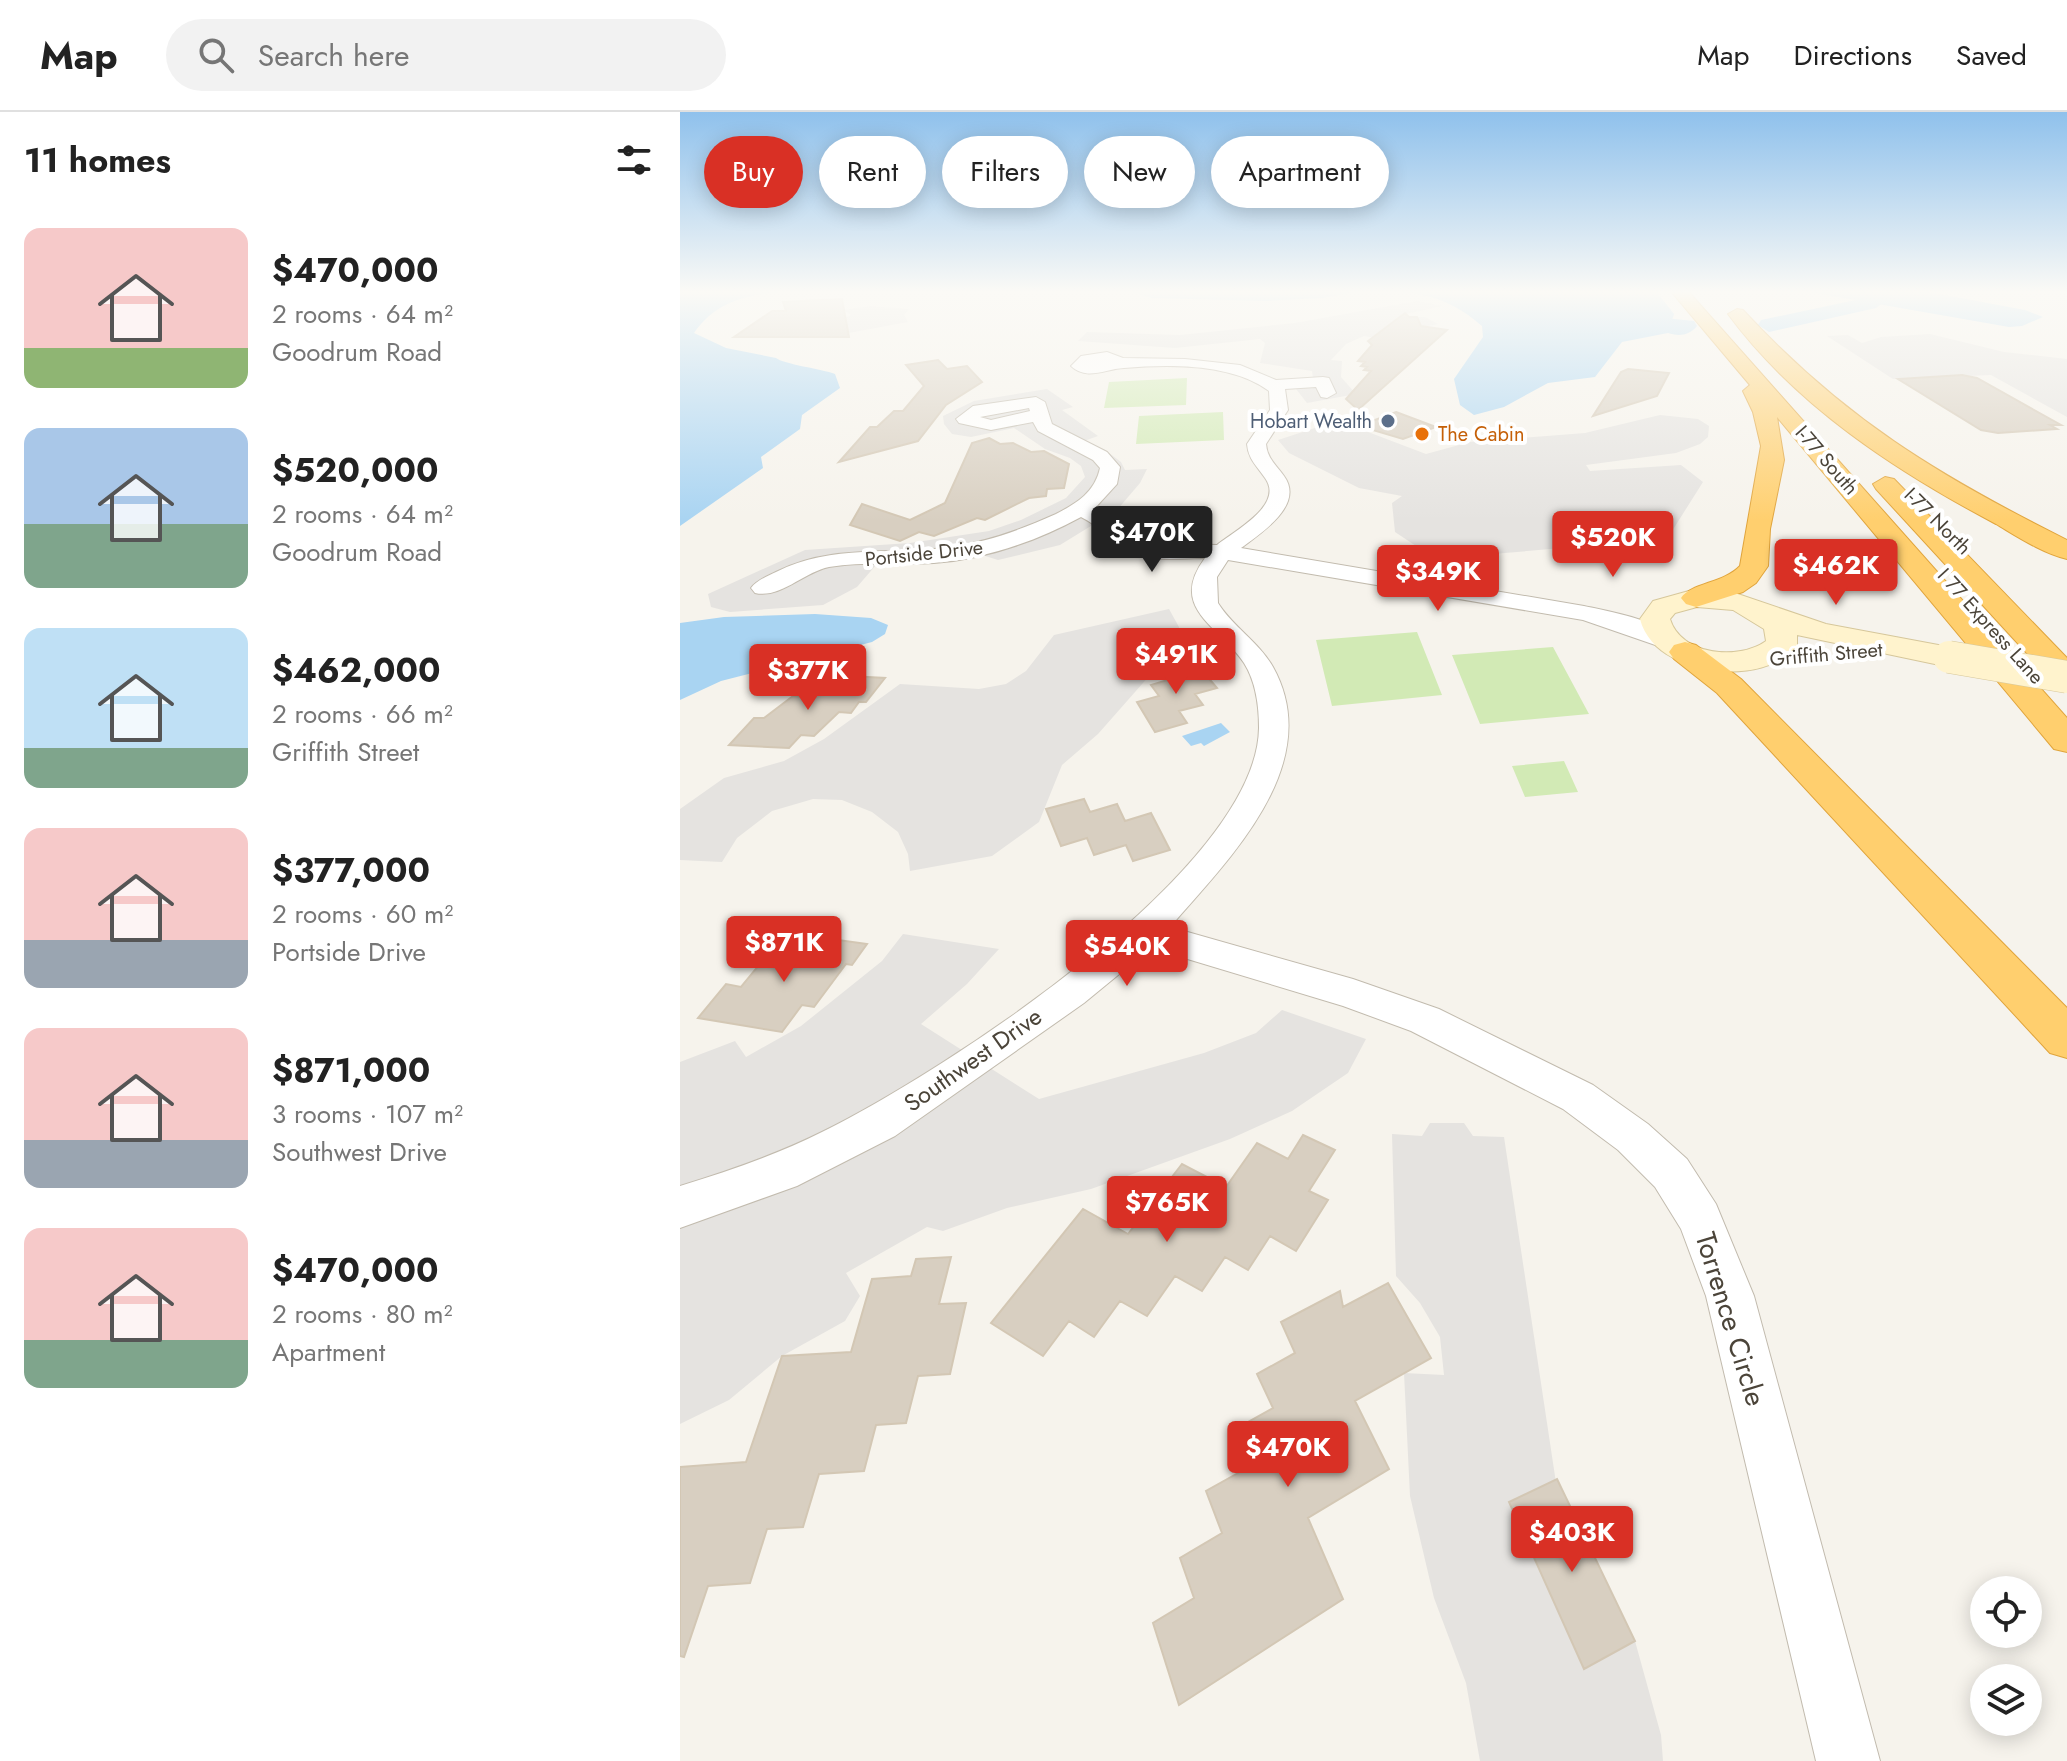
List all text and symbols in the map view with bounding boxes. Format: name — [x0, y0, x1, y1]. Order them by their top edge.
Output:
search box — [166, 19, 726, 91]
text: Map — [40, 28, 118, 83]
icon: search — [194, 33, 238, 77]
text: Search here — [258, 34, 410, 77]
text: Map — [1697, 35, 1749, 76]
text: Directions — [1793, 35, 1912, 76]
text: Saved — [1956, 35, 2027, 76]
text: 11 homes — [24, 136, 171, 185]
chip: Buy — [704, 136, 803, 208]
chip: Rent — [819, 136, 926, 208]
chip: Filters — [942, 136, 1068, 208]
chip: New — [1084, 136, 1195, 208]
chip: Apartment — [1211, 136, 1389, 208]
icon: filters — [612, 138, 656, 182]
text: $470,000 — [272, 246, 438, 295]
icon: home — [88, 260, 184, 356]
text: 2 rooms · 64 m² — [272, 295, 453, 333]
text: Goodrum Road — [272, 333, 442, 371]
place label: Hobart Wealth — [1250, 407, 1372, 436]
marker: Hobart Wealth — [1379, 412, 1397, 430]
street label: I-77 South — [1788, 419, 1865, 501]
place label: The Cabin — [1438, 420, 1525, 449]
marker: The Cabin — [1413, 425, 1431, 443]
text: $520,000 — [272, 446, 438, 495]
icon: home — [88, 460, 184, 556]
street label: I-77 North — [1897, 481, 1978, 562]
text: 2 rooms · 64 m² — [272, 495, 453, 533]
pin: $470K — [1096, 506, 1208, 574]
pin: $520K — [1557, 511, 1669, 579]
text: $470K — [1109, 513, 1195, 551]
text: $520K — [1570, 518, 1656, 556]
text: Goodrum Road — [272, 533, 442, 571]
street label: Portside Drive — [864, 533, 984, 574]
pin: $462K — [1780, 539, 1892, 607]
pin: $349K — [1382, 545, 1494, 613]
text: $462K — [1793, 546, 1879, 584]
text: $349K — [1395, 552, 1481, 590]
street label: I 77 Express Lane — [1931, 562, 2051, 691]
pin: $491K — [1120, 628, 1232, 696]
text: $491K — [1134, 635, 1218, 673]
street label: Griffith Street — [1768, 635, 1884, 674]
pin: $377K — [752, 644, 864, 712]
text: $462,000 — [272, 646, 440, 695]
text: $377K — [767, 651, 849, 689]
icon: home — [88, 660, 184, 756]
text: 2 rooms · 66 m² — [272, 695, 453, 733]
text: Griffith Street — [272, 733, 419, 771]
text: $377,000 — [272, 846, 430, 895]
icon: home — [88, 860, 184, 956]
text: 2 rooms · 60 m² — [272, 895, 453, 933]
pin: $871K — [728, 916, 840, 984]
pin: $540K — [1071, 920, 1183, 988]
text: $871K — [744, 923, 824, 961]
text: $540K — [1084, 927, 1170, 965]
text: Portside Drive — [272, 933, 426, 971]
street label: Southwest Drive — [897, 999, 1049, 1120]
text: $871,000 — [272, 1046, 430, 1095]
icon: home — [88, 1060, 184, 1156]
text: 3 rooms · 107 m² — [272, 1095, 463, 1133]
text: Southwest Drive — [272, 1133, 447, 1171]
pin: $765K — [1111, 1176, 1223, 1244]
text: $765K — [1125, 1183, 1209, 1221]
street label: Torrence Circle — [1685, 1227, 1776, 1411]
text: $470,000 — [272, 1246, 438, 1295]
icon: home — [88, 1260, 184, 1356]
text: 2 rooms · 80 m² — [272, 1295, 453, 1333]
text: Apartment — [272, 1333, 385, 1371]
pin: $470K — [1232, 1421, 1344, 1489]
text: $470K — [1245, 1428, 1331, 1466]
pin: $403K — [1516, 1506, 1628, 1574]
text: $403K — [1529, 1513, 1615, 1551]
map controls — [1970, 1576, 2042, 1736]
button: locate — [1970, 1576, 2042, 1648]
button: layers — [1970, 1664, 2042, 1736]

